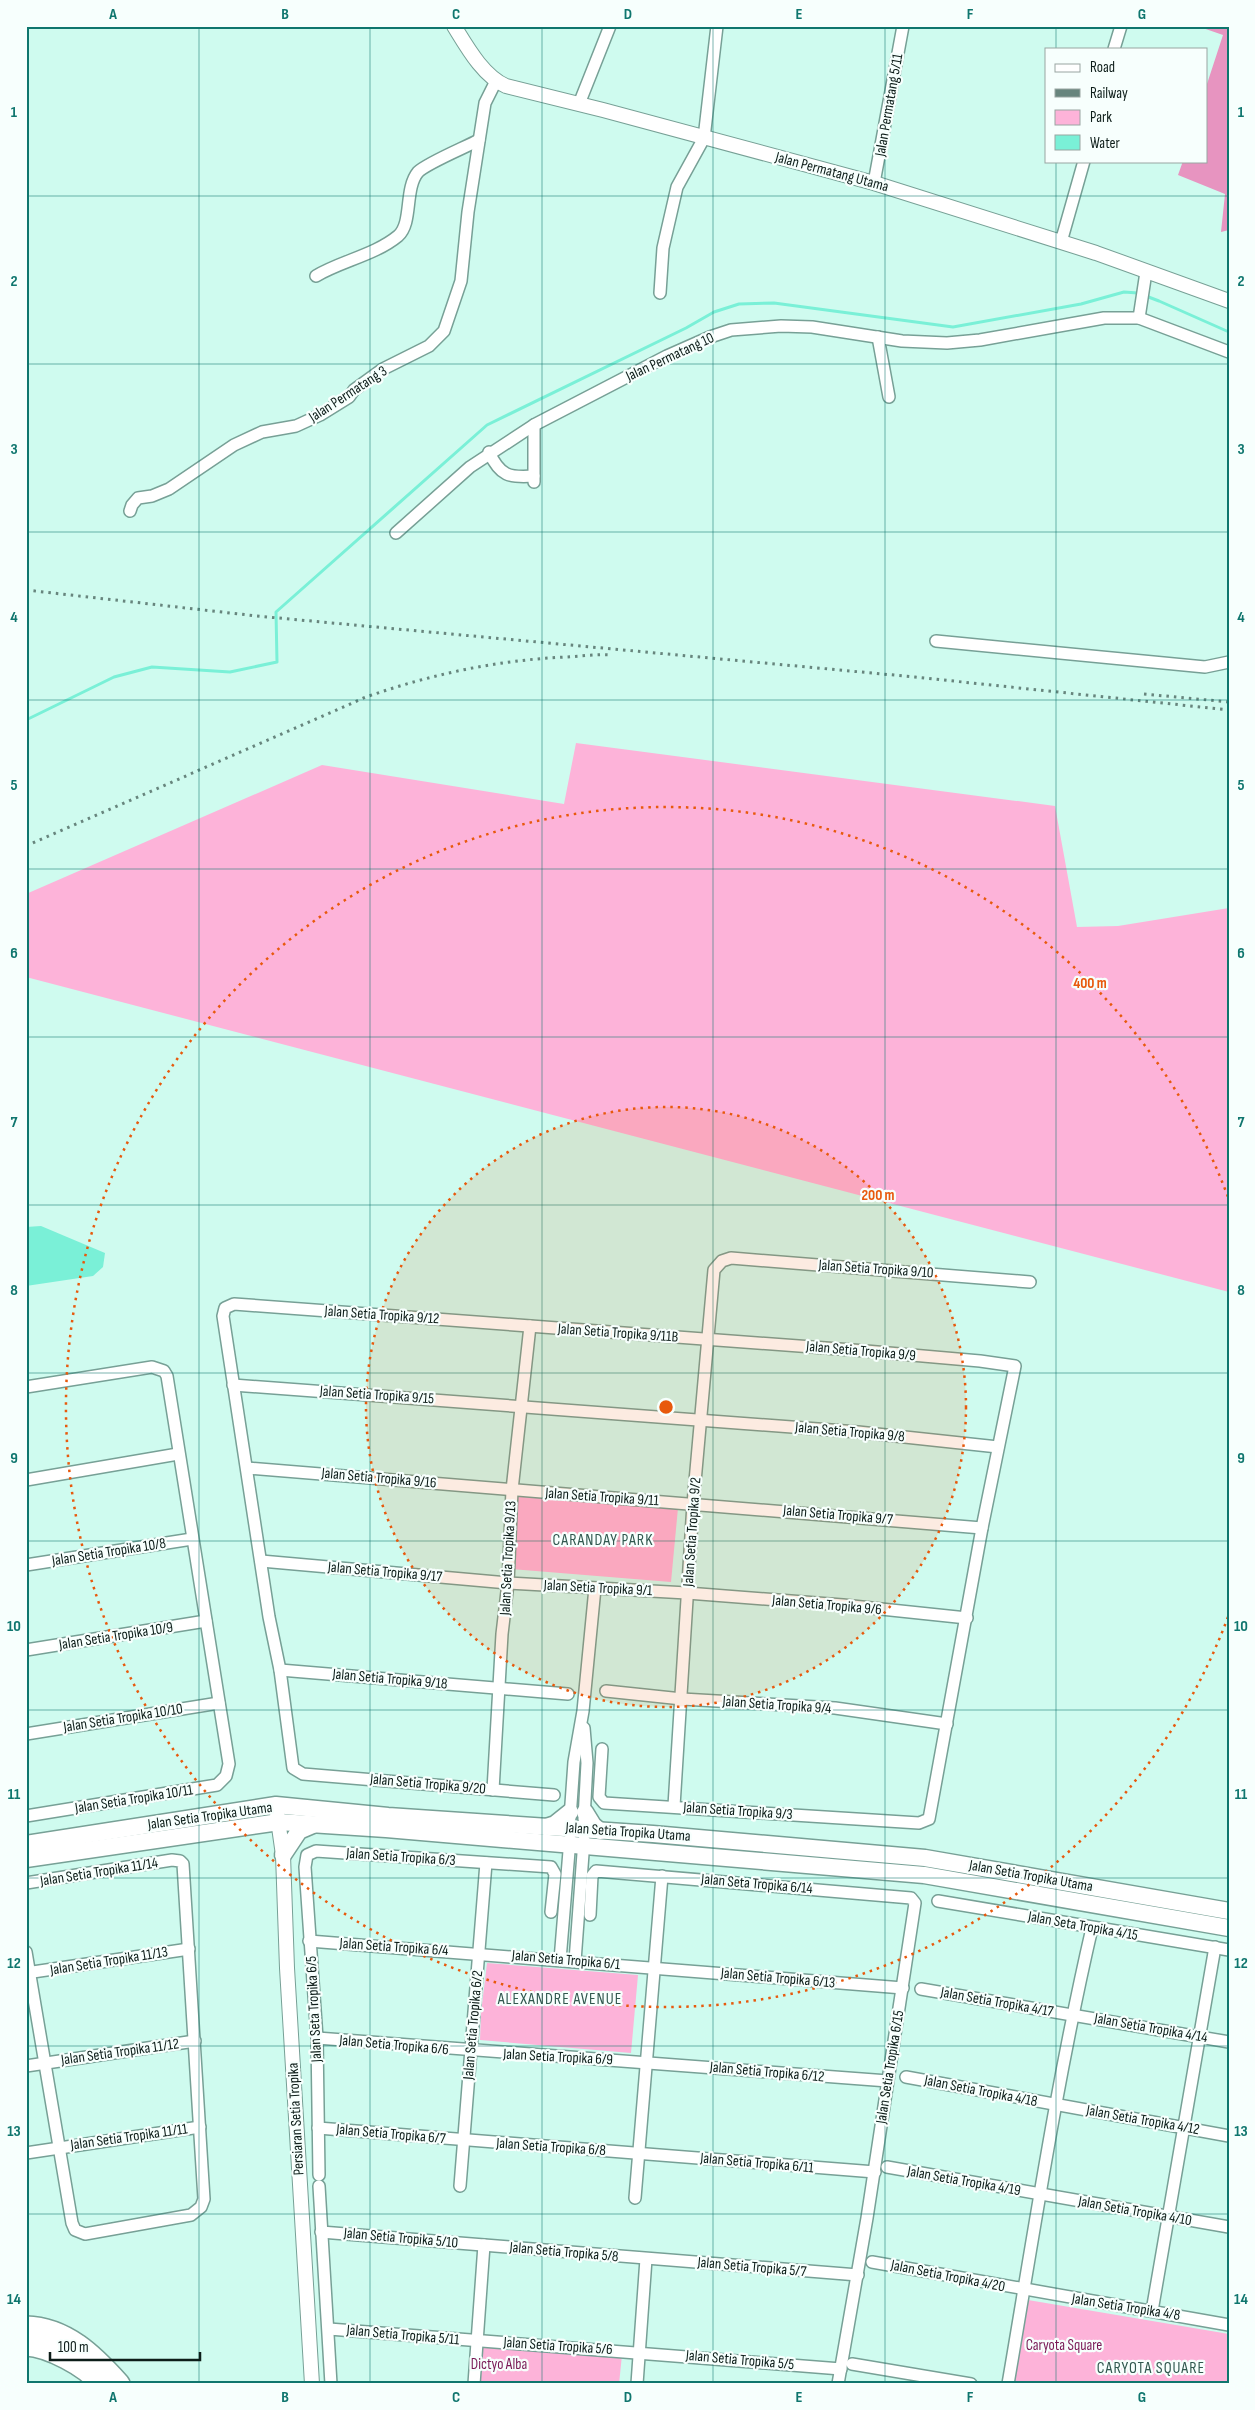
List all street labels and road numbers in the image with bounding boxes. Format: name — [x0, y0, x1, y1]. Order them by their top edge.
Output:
street label: Jalan Permatang 5/11 — [870, 51, 908, 159]
street label: Jalan Permatang Utama — [772, 147, 891, 196]
street label: Jalan Permatang 10 — [622, 328, 717, 386]
street label: Jalan Permatang 3 — [304, 362, 391, 427]
street label: Jalan Setia Tropika 9/10 — [817, 1255, 934, 1282]
street label: Jalan Setia Tropika 9/12 — [323, 1301, 440, 1328]
street label: Jalan Setia Tropika 9/11B — [556, 1319, 679, 1347]
street label: Jalan Setia Tropika 9/9 — [804, 1337, 917, 1365]
street label: Jalan Setia Tropika 9/15 — [318, 1381, 435, 1408]
street label: Jalan Setia Tropika 9/8 — [793, 1418, 906, 1446]
street label: Jalan Setia Tropika 9/16 — [320, 1463, 437, 1492]
street label: Jalan Setia Tropika 9/2 — [679, 1477, 705, 1588]
street label: Jalan Setia Tropika 9/11 — [544, 1483, 660, 1510]
street label: Jalan Setia Tropika 9/13 — [495, 1500, 520, 1617]
street label: Jalan Setia Tropika 9/7 — [781, 1501, 894, 1529]
street label: Jalan Setia Tropika 10/8 — [50, 1534, 167, 1571]
street label: Jalan Setia Tropika 9/17 — [326, 1557, 443, 1586]
street label: Jalan Setia Tropika 9/1 — [542, 1576, 653, 1600]
street label: Jalan Setia Tropika 9/6 — [770, 1591, 883, 1619]
street label: Jalan Setia Tropika 10/9 — [57, 1618, 174, 1655]
street label: Jalan Setia Tropika 9/18 — [331, 1664, 448, 1693]
street label: Jalan Setia Tropika 9/4 — [721, 1692, 832, 1718]
street label: Jalan Setia Tropika 10/10 — [61, 1699, 184, 1737]
street label: Jalan Setia Tropika 9/20 — [368, 1769, 487, 1799]
street label: Jalan Setia Tropika 10/11 — [73, 1780, 195, 1818]
street label: Jalan Setia Tropika Utama — [146, 1798, 274, 1834]
street label: Jalan Setia Tropika 9/3 — [682, 1798, 793, 1824]
street label: Jalan Setia Tropika Utama — [564, 1818, 691, 1846]
street label: Jalan Setia Tropika 6/3 — [345, 1844, 456, 1870]
street label: Jalan Setia Tropika 11/14 — [38, 1853, 159, 1891]
street label: Jalan Setia Tropika Utama — [967, 1856, 1095, 1896]
street label: Jalan Seta Tropika 6/14 — [699, 1870, 814, 1898]
street label: Jalan Seta Tropika 4/15 — [1026, 1907, 1139, 1945]
street label: Jalan Setia Tropika 6/4 — [338, 1934, 449, 1960]
street label: Jalan Setia Tropika 11/13 — [48, 1942, 169, 1980]
street label: Jalan Setia Tropika 6/1 — [510, 1946, 622, 1974]
street label: Jalan Seta Tropika 6/5 — [302, 1955, 326, 2064]
street label: Jalan Setia Tropika 6/13 — [719, 1963, 836, 1992]
street label: Jalan Setia Tropika 6/2 — [459, 1970, 487, 2081]
street label: Jalan Setia Tropika 4/17 — [938, 1983, 1055, 2021]
street label: Jalan Setia Tropika 6/15 — [872, 2009, 908, 2126]
street label: Jalan Setia Tropika 4/14 — [1092, 2009, 1209, 2047]
street label: Jalan Setia Tropika 6/6 — [337, 2031, 450, 2059]
street label: Jalan Setia Tropika 11/12 — [59, 2034, 180, 2070]
street label: Jalan Setia Tropika 6/9 — [502, 2045, 613, 2069]
street label: Jalan Setia Tropika 6/12 — [708, 2057, 825, 2086]
street label: Persiaran Setia Tropika — [284, 2062, 308, 2176]
street label: Jalan Setia Tropika 4/18 — [922, 2071, 1039, 2111]
street label: Jalan Setia Tropika 4/12 — [1084, 2101, 1201, 2139]
street label: Jalan Setia Tropika 11/11 — [68, 2119, 189, 2155]
street label: Jalan Setia Tropika 6/7 — [334, 2120, 447, 2148]
street label: Jalan Setia Tropika 6/8 — [495, 2134, 606, 2160]
street label: Jalan Setia Tropika 6/11 — [699, 2148, 815, 2177]
street label: Jalan Setia Tropika 4/19 — [905, 2161, 1022, 2200]
street label: Jalan Setia Tropika 4/10 — [1076, 2191, 1193, 2230]
street label: Jalan Setia Tropika 5/10 — [342, 2223, 459, 2252]
street label: Jalan Setia Tropika 5/8 — [508, 2238, 619, 2266]
street label: Jalan Setia Tropika 5/7 — [696, 2253, 807, 2281]
street label: Jalan Setia Tropika 4/20 — [888, 2255, 1007, 2296]
street label: Jalan Setia Tropika 4/8 — [1069, 2289, 1182, 2325]
street label: Jalan Setia Tropika 5/11 — [345, 2321, 461, 2349]
street label: Jalan Setia Tropika 5/6 — [502, 2333, 613, 2359]
street label: Jalan Setia Tropika 5/5 — [684, 2346, 795, 2374]

